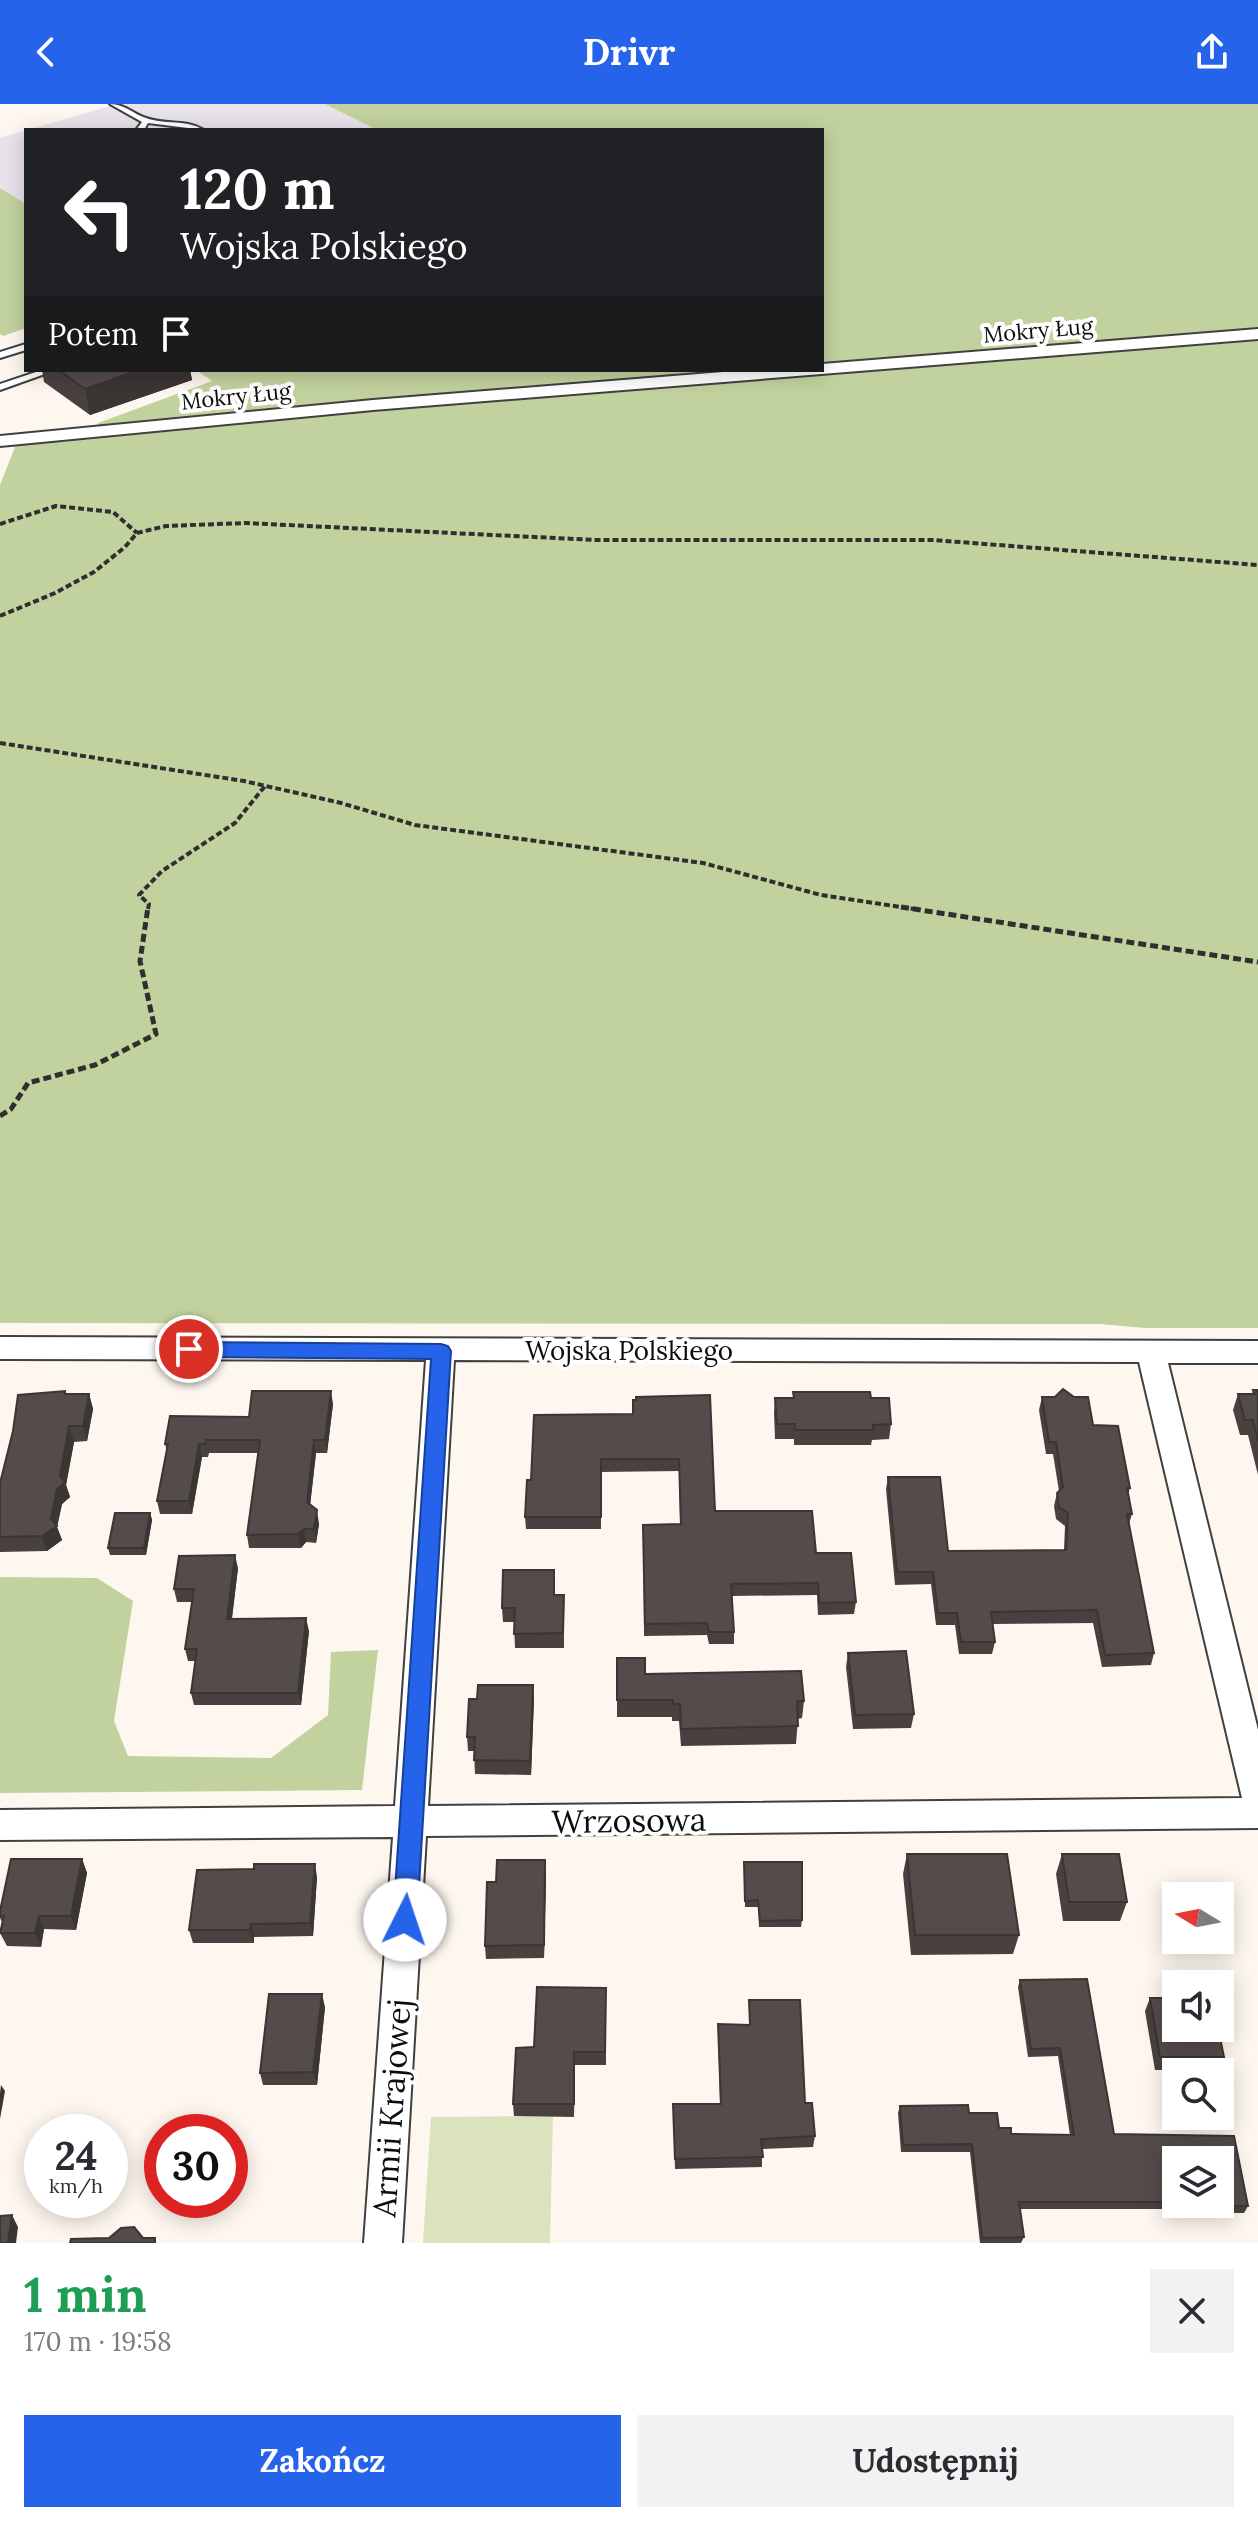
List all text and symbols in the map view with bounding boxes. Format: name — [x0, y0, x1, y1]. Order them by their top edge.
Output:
text: Drivr — [583, 29, 675, 75]
icon: back — [24, 30, 68, 74]
icon: share — [1190, 30, 1234, 74]
text: 120 m — [180, 153, 334, 224]
icon: left — [48, 160, 152, 264]
text: Wojska Polskiego — [180, 223, 468, 269]
street label: Mokry Ług — [982, 311, 1095, 349]
icon: arrive — [154, 312, 198, 356]
text: Potem — [48, 315, 138, 353]
street label: Mokry Ług — [180, 376, 293, 416]
pin — [155, 1315, 223, 1383]
icon: arrive — [167, 1327, 211, 1371]
street label: Wojska Polskiego — [525, 1334, 733, 1367]
street label: Wrzosowa — [551, 1799, 707, 1842]
position arrow — [363, 1878, 447, 1962]
north arrow — [1162, 1882, 1234, 1954]
map controls — [1162, 1882, 1234, 2218]
button: sound — [1162, 1970, 1234, 2042]
street label: Armii Krajowej — [363, 1998, 420, 2219]
button: search — [1162, 2058, 1234, 2130]
speed limit sign: 30 — [144, 2114, 248, 2218]
text: 24 — [54, 2130, 98, 2181]
button: layers — [1162, 2146, 1234, 2218]
text: km/h — [49, 2173, 103, 2198]
text: 1 min — [24, 2264, 147, 2325]
button: close — [1150, 2269, 1234, 2353]
text: 170 m · 19:58 — [24, 2325, 172, 2358]
button: Zakończ — [24, 2415, 621, 2507]
button: Udostępnij — [637, 2415, 1234, 2507]

